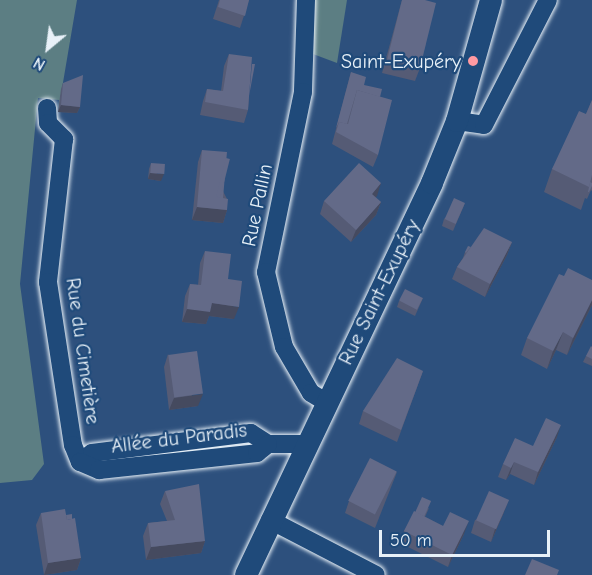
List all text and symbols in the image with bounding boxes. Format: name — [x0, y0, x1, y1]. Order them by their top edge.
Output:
north arrow — [18, 18, 78, 78]
place label: Saint-Exupéry — [341, 49, 461, 73]
text: N — [30, 53, 48, 74]
marker: Saint-Exupéry — [466, 54, 480, 68]
street label: Rue Pallin — [237, 161, 277, 249]
street label: Rue Saint-Exupéry — [333, 215, 425, 369]
street label: Rue du Cimetière — [61, 276, 105, 426]
street label: Allée du Paradis — [110, 418, 248, 458]
scale bar — [382, 518, 553, 556]
text: 50 m — [390, 530, 432, 551]

